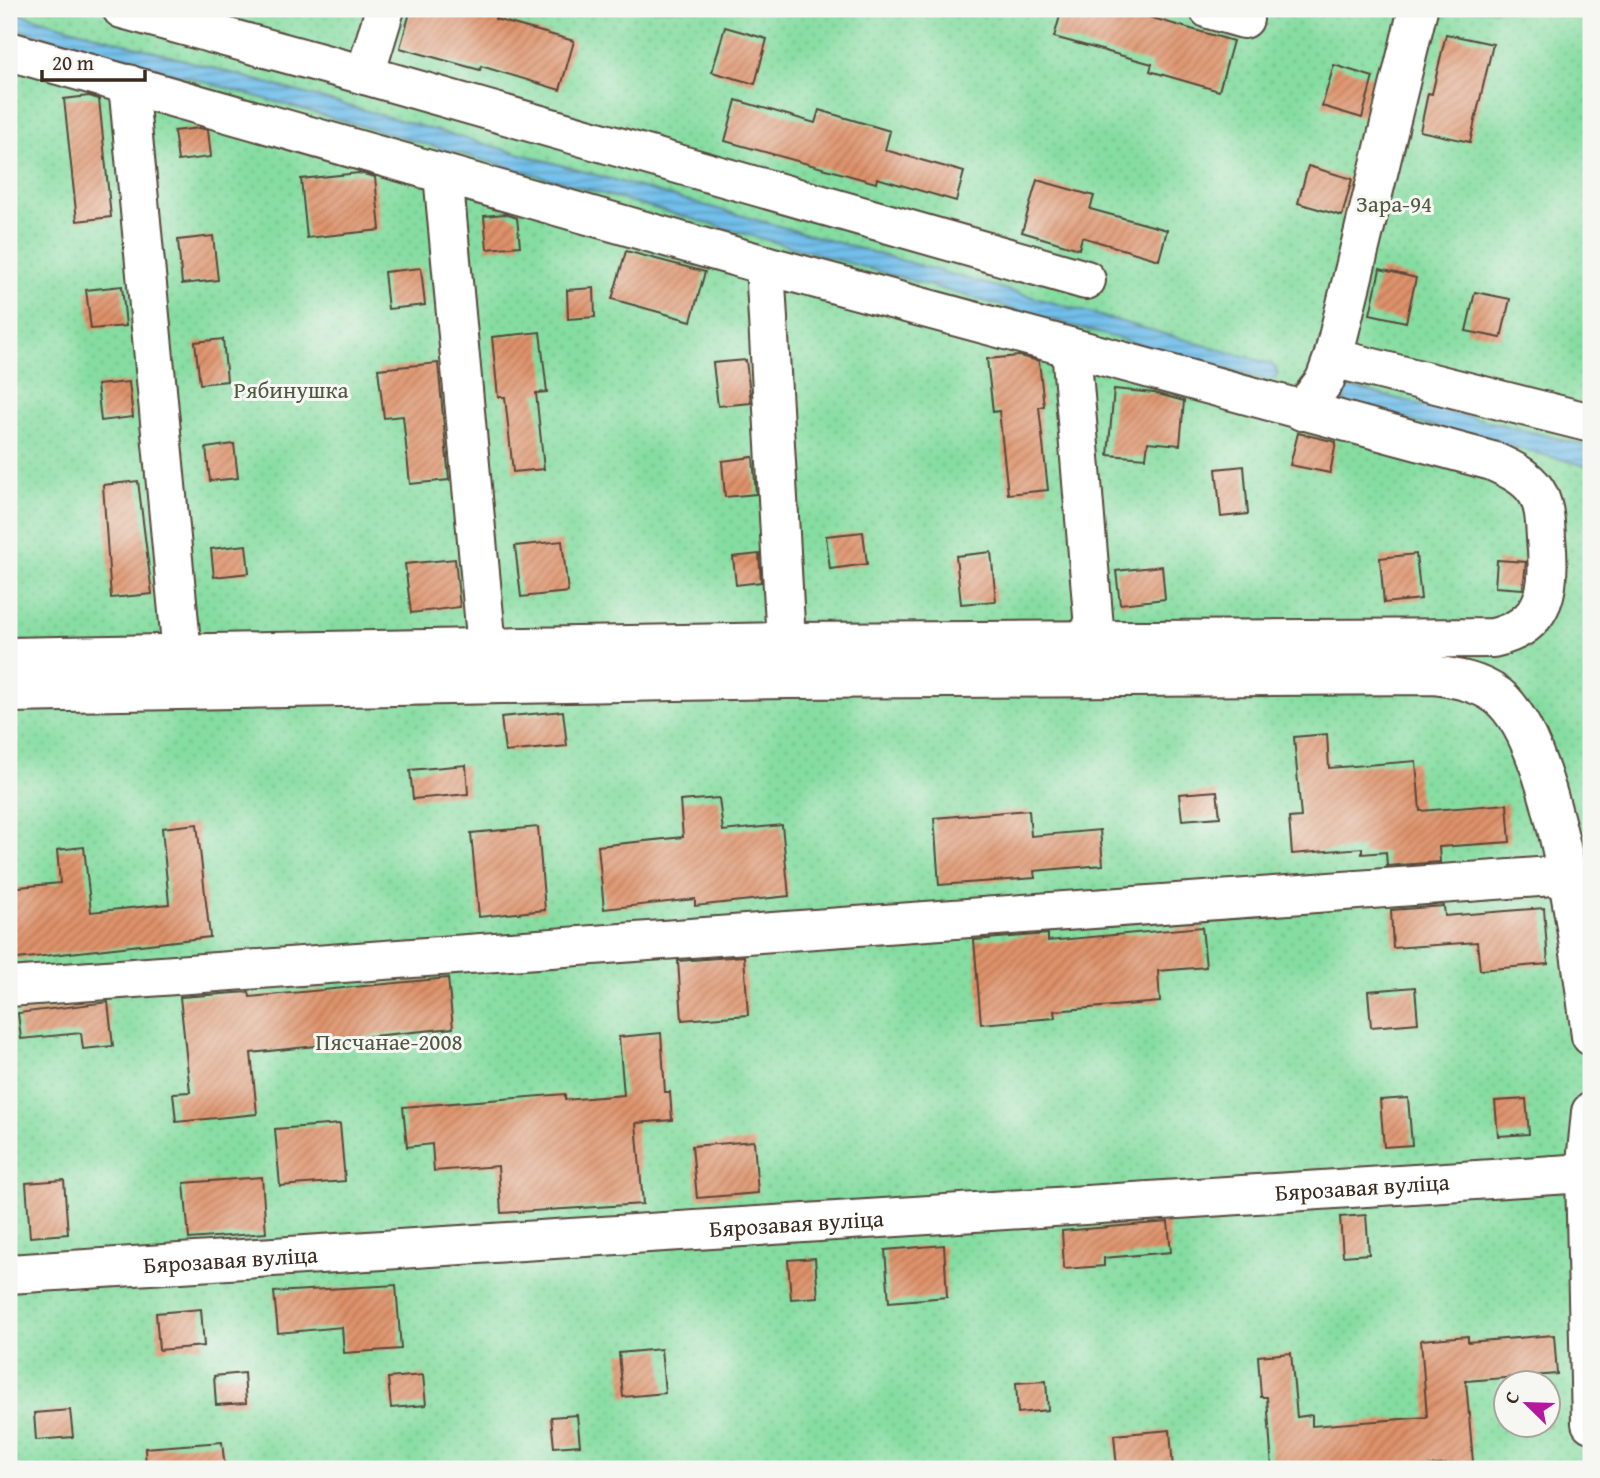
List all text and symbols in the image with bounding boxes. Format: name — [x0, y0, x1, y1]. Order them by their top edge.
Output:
scale bar — [42, 38, 145, 82]
text: 20 m — [52, 47, 94, 78]
park label: Зара-94 — [1356, 187, 1432, 220]
park label: Рябинушка — [234, 373, 349, 406]
park label: Пясчанае-2008 — [315, 1025, 463, 1058]
street label: Бярозавая вуліца — [1274, 1165, 1451, 1209]
street label: Бярозавая вуліца — [708, 1201, 885, 1245]
street label: Бярозавая вуліца — [142, 1237, 319, 1281]
north arrow — [1492, 1370, 1562, 1440]
text: С — [1496, 1387, 1526, 1408]

